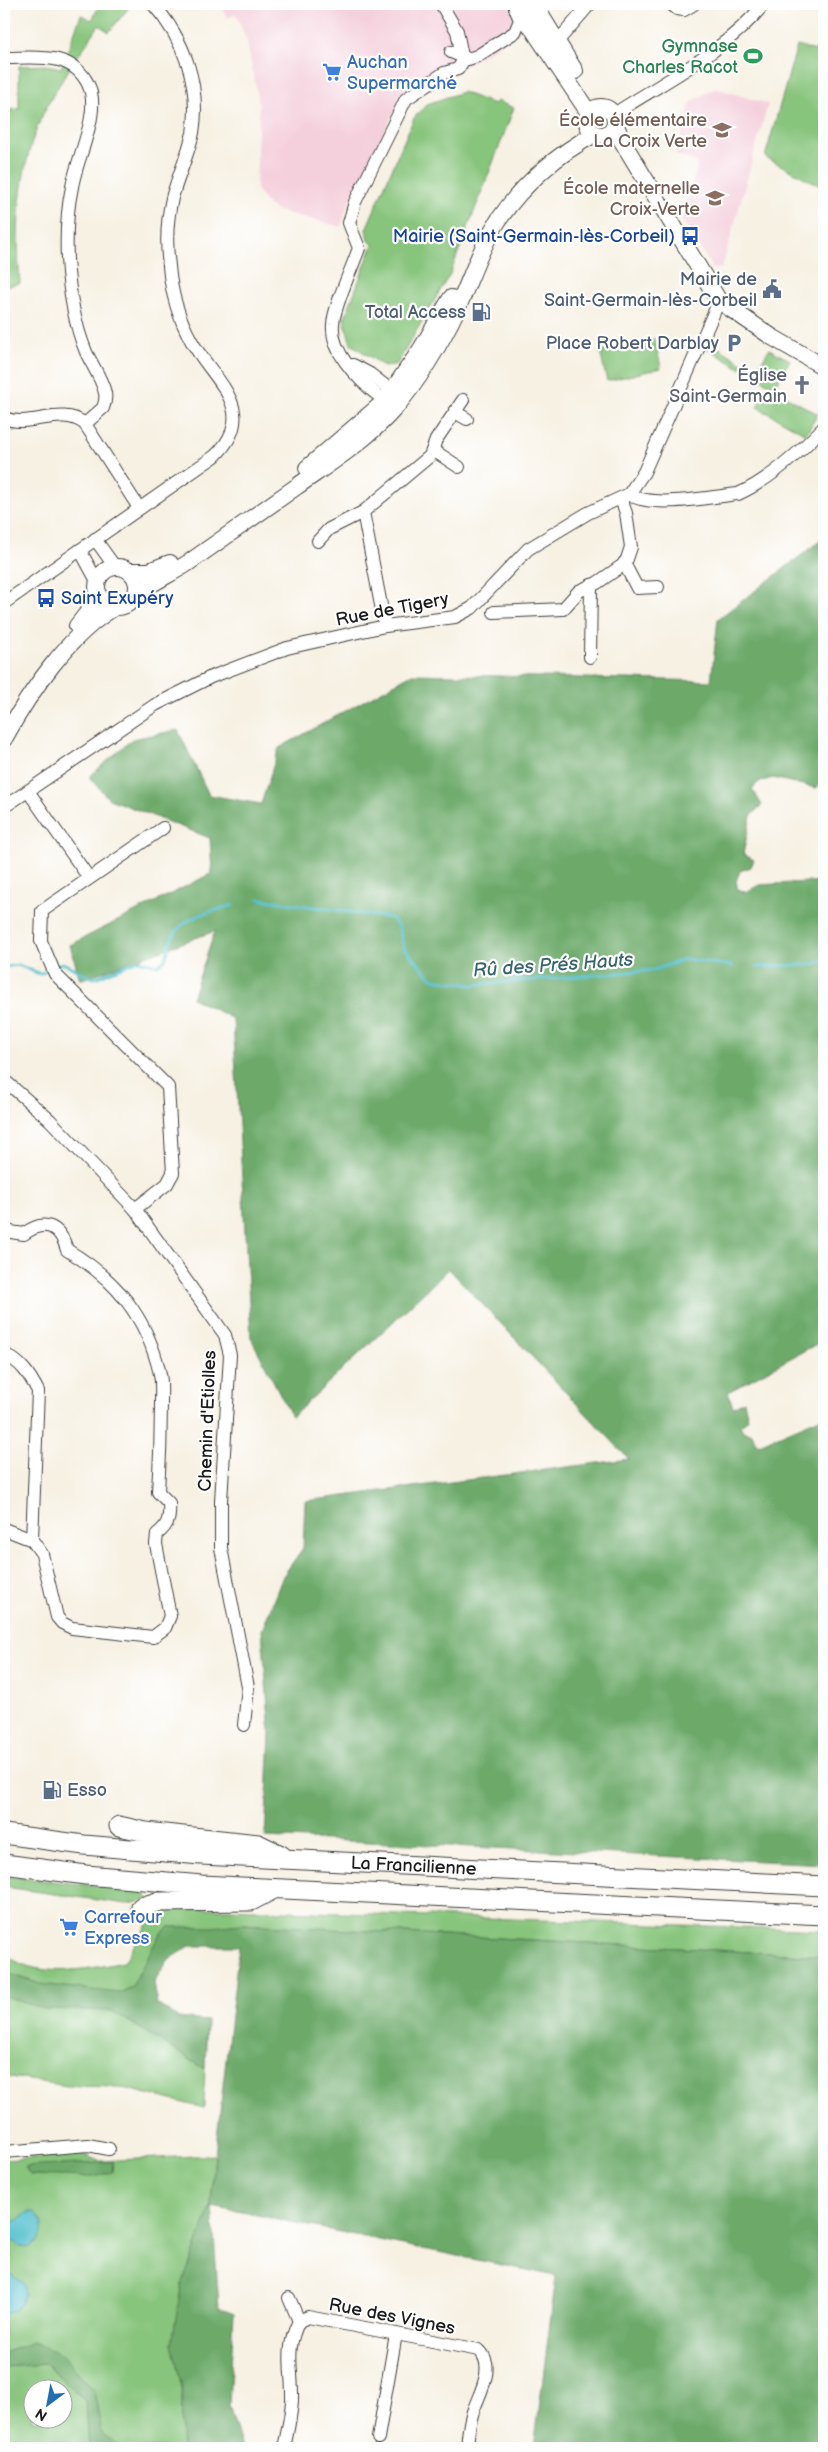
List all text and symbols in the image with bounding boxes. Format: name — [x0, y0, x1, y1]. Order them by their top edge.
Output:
place label: Gymnase Charles Racot — [622, 36, 738, 78]
sports icon: Gymnase Charles Racot — [742, 45, 764, 67]
place label: Auchan Supermarché — [347, 52, 457, 94]
supermarket icon: Auchan Supermarché — [321, 61, 343, 83]
place label: École élémentaire La Croix Verte — [559, 108, 707, 152]
school or university icon: École élémentaire La Croix Verte — [711, 119, 733, 141]
place label: École maternelle Croix-Verte — [563, 176, 700, 220]
school or university icon: École maternelle Croix-Verte — [704, 187, 726, 209]
bus stop icon: Mairie (Saint-Germain-lès-Corbeil) — [679, 225, 701, 247]
place label: Mairie (Saint-Germain-lès-Corbeil) — [393, 226, 675, 247]
place label: Mairie de Saint-Germain-lès-Corbeil — [544, 269, 757, 311]
public building icon: Mairie de Saint-Germain-lès-Corbeil — [761, 278, 783, 300]
fuel station icon: Total Access — [470, 301, 492, 323]
place label: Total Access — [365, 302, 466, 323]
parking icon: Place Robert Darblay — [723, 332, 745, 354]
place label: Place Robert Darblay — [546, 333, 720, 354]
place label: Église Saint-Germain — [669, 363, 787, 407]
church icon: Église Saint-Germain — [791, 374, 813, 396]
bus stop icon: Saint Exupéry — [35, 587, 57, 609]
place label: Saint Exupéry — [61, 588, 174, 609]
street label: Rue de Tigery — [334, 588, 451, 631]
water label: Rû des Prés Hauts — [472, 948, 634, 983]
street label: Chemin d'Etiolles — [195, 1350, 220, 1492]
fuel station icon: Esso — [41, 1779, 63, 1801]
place label: Esso — [67, 1780, 107, 1801]
street label: La Francilienne — [350, 1852, 477, 1880]
place label: Carrefour Express — [84, 1907, 162, 1949]
supermarket icon: Carrefour Express — [58, 1916, 80, 1938]
street label: Rue des Vignes — [327, 2294, 457, 2339]
north arrow — [22, 2380, 72, 2430]
text: N — [32, 2405, 50, 2425]

